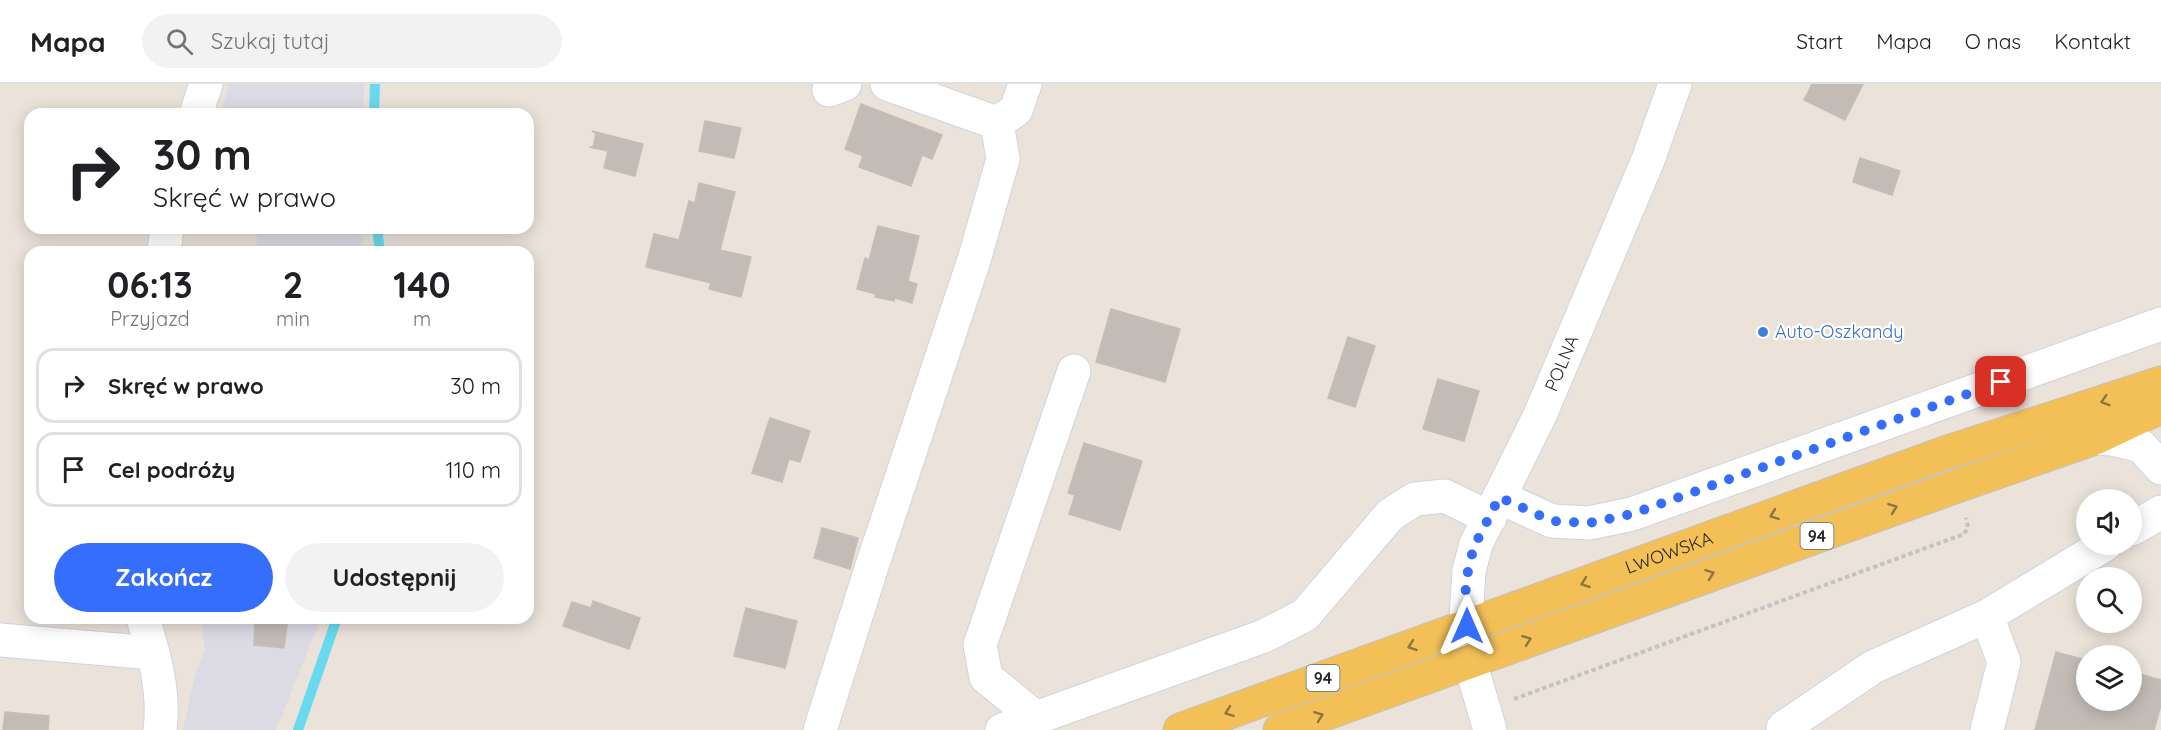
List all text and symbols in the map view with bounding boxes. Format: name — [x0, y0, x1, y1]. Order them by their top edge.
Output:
search box — [142, 14, 562, 68]
text: Mapa — [30, 24, 106, 59]
icon: search — [163, 25, 196, 58]
text: Szukaj tutaj — [211, 27, 330, 55]
text: Start — [1796, 28, 1843, 54]
text: Mapa — [1876, 28, 1932, 54]
text: O nas — [1965, 28, 2021, 54]
text: Kontakt — [2054, 28, 2131, 54]
text: 30 m — [153, 128, 252, 181]
icon: right — [54, 132, 132, 210]
text: Skręć w prawo — [153, 180, 336, 214]
text: 06:13 — [107, 262, 193, 307]
text: 2 — [283, 262, 303, 307]
text: 140 — [393, 262, 451, 307]
text: Przyjazd — [110, 306, 190, 331]
text: min — [276, 306, 310, 331]
text: m — [413, 306, 431, 331]
place label: Auto-Oszkandy — [1775, 320, 1903, 343]
marker: Auto-Oszkandy — [1756, 325, 1770, 339]
street label: POLNA — [1539, 331, 1584, 395]
pin — [1975, 356, 2026, 407]
icon: arrive — [1984, 365, 2017, 398]
icon: right — [57, 369, 90, 402]
text: Skręć w prawo — [108, 372, 264, 400]
text: 30 m — [450, 372, 501, 400]
one-way arrow — [2100, 394, 2111, 406]
icon: arrive — [57, 453, 90, 486]
text: Cel podróży — [108, 456, 235, 484]
text: 110 m — [446, 456, 501, 484]
map controls — [2076, 489, 2142, 711]
button: sound — [2076, 489, 2142, 555]
one-way arrow — [1888, 503, 1898, 516]
one-way arrow — [1770, 508, 1780, 521]
road number: 94 — [1800, 523, 1834, 549]
street label: LWOWSKA — [1622, 526, 1716, 579]
button: Zakończ — [54, 543, 273, 612]
button: Udostępnij — [285, 543, 504, 612]
button: search — [2076, 567, 2142, 633]
one-way arrow — [1704, 569, 1715, 582]
one-way arrow — [1580, 576, 1591, 589]
position arrow — [1435, 594, 1499, 658]
one-way arrow — [1521, 635, 1531, 648]
one-way arrow — [1407, 639, 1418, 651]
button: layers — [2076, 645, 2142, 711]
road number: 94 — [1306, 665, 1340, 691]
one-way arrow — [1224, 705, 1235, 718]
one-way arrow — [1313, 710, 1324, 723]

